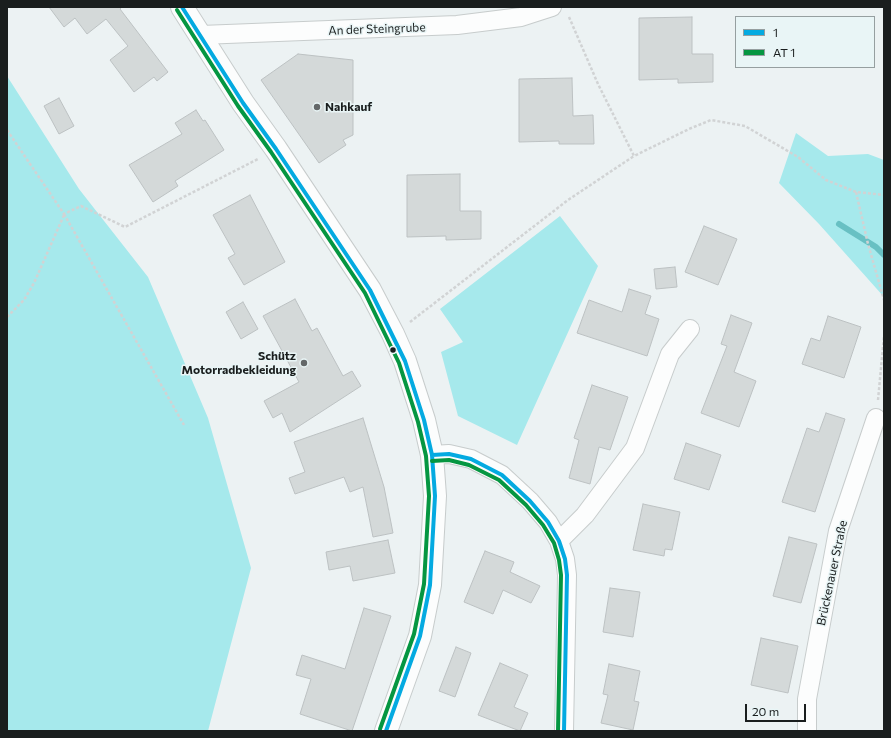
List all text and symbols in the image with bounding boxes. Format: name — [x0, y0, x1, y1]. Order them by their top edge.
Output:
legend — [735, 16, 875, 68]
street label: An der Steingrube — [328, 20, 426, 38]
text: 1 — [773, 25, 778, 39]
text: AT 1 — [773, 45, 795, 59]
place label: Nahkauf — [325, 100, 372, 114]
marker: Nahkauf — [312, 102, 322, 112]
unlabelled marker — [388, 345, 398, 355]
place label: Schütz Motorradbekleidung — [181, 349, 296, 377]
marker: Schütz Motorradbekleidung — [299, 358, 309, 368]
street label: Brückenauer Straße — [814, 519, 850, 627]
scale bar — [747, 696, 808, 722]
text: 20 m — [752, 704, 779, 718]

